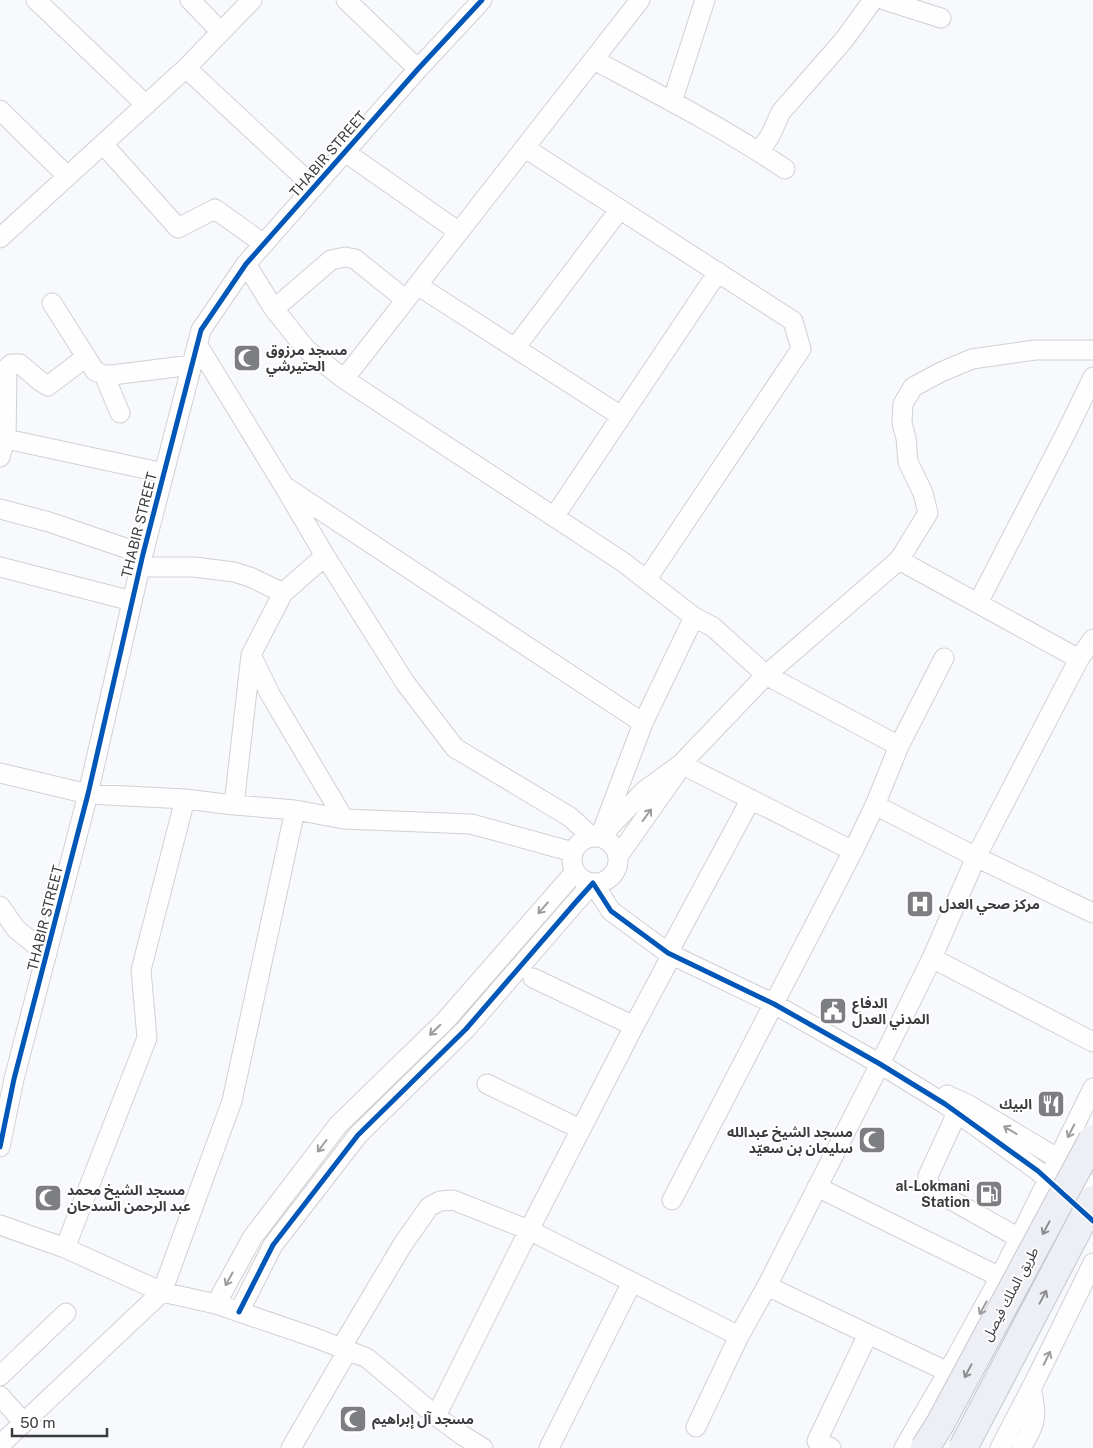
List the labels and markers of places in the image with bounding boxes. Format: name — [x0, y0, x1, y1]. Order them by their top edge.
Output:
place label: مسجد مرزوق الحتيرشي — [266, 342, 348, 377]
mosque icon: مسجد مرزوق الحتيرشي — [232, 343, 262, 373]
hospital icon: مركز صحي العدل — [905, 889, 935, 919]
place label: مركز صحي العدل — [939, 896, 1040, 915]
place label: الدفاع المدني العدل — [852, 995, 930, 1030]
public building icon: الدفاع المدني العدل — [818, 996, 848, 1026]
restaurant icon: البيك — [1036, 1089, 1066, 1119]
place label: البيك — [999, 1096, 1032, 1112]
place label: مسجد الشيخ عبدالله سليمان بن سعيّد — [727, 1124, 853, 1156]
mosque icon: مسجد الشيخ عبدالله سليمان بن سعيّد — [857, 1125, 887, 1155]
place label: al-Lokmani Station — [896, 1178, 970, 1210]
fuel station icon: al-Lokmani Station — [974, 1179, 1004, 1209]
place label: مسجد الشيخ محمد عبد الرحمن السدحان — [67, 1182, 191, 1215]
mosque icon: مسجد الشيخ محمد عبد الرحمن السدحان — [33, 1183, 63, 1213]
mosque icon: مسجد آل إبراهيم — [338, 1404, 368, 1434]
place label: مسجد آل إبراهيم — [372, 1411, 474, 1430]

